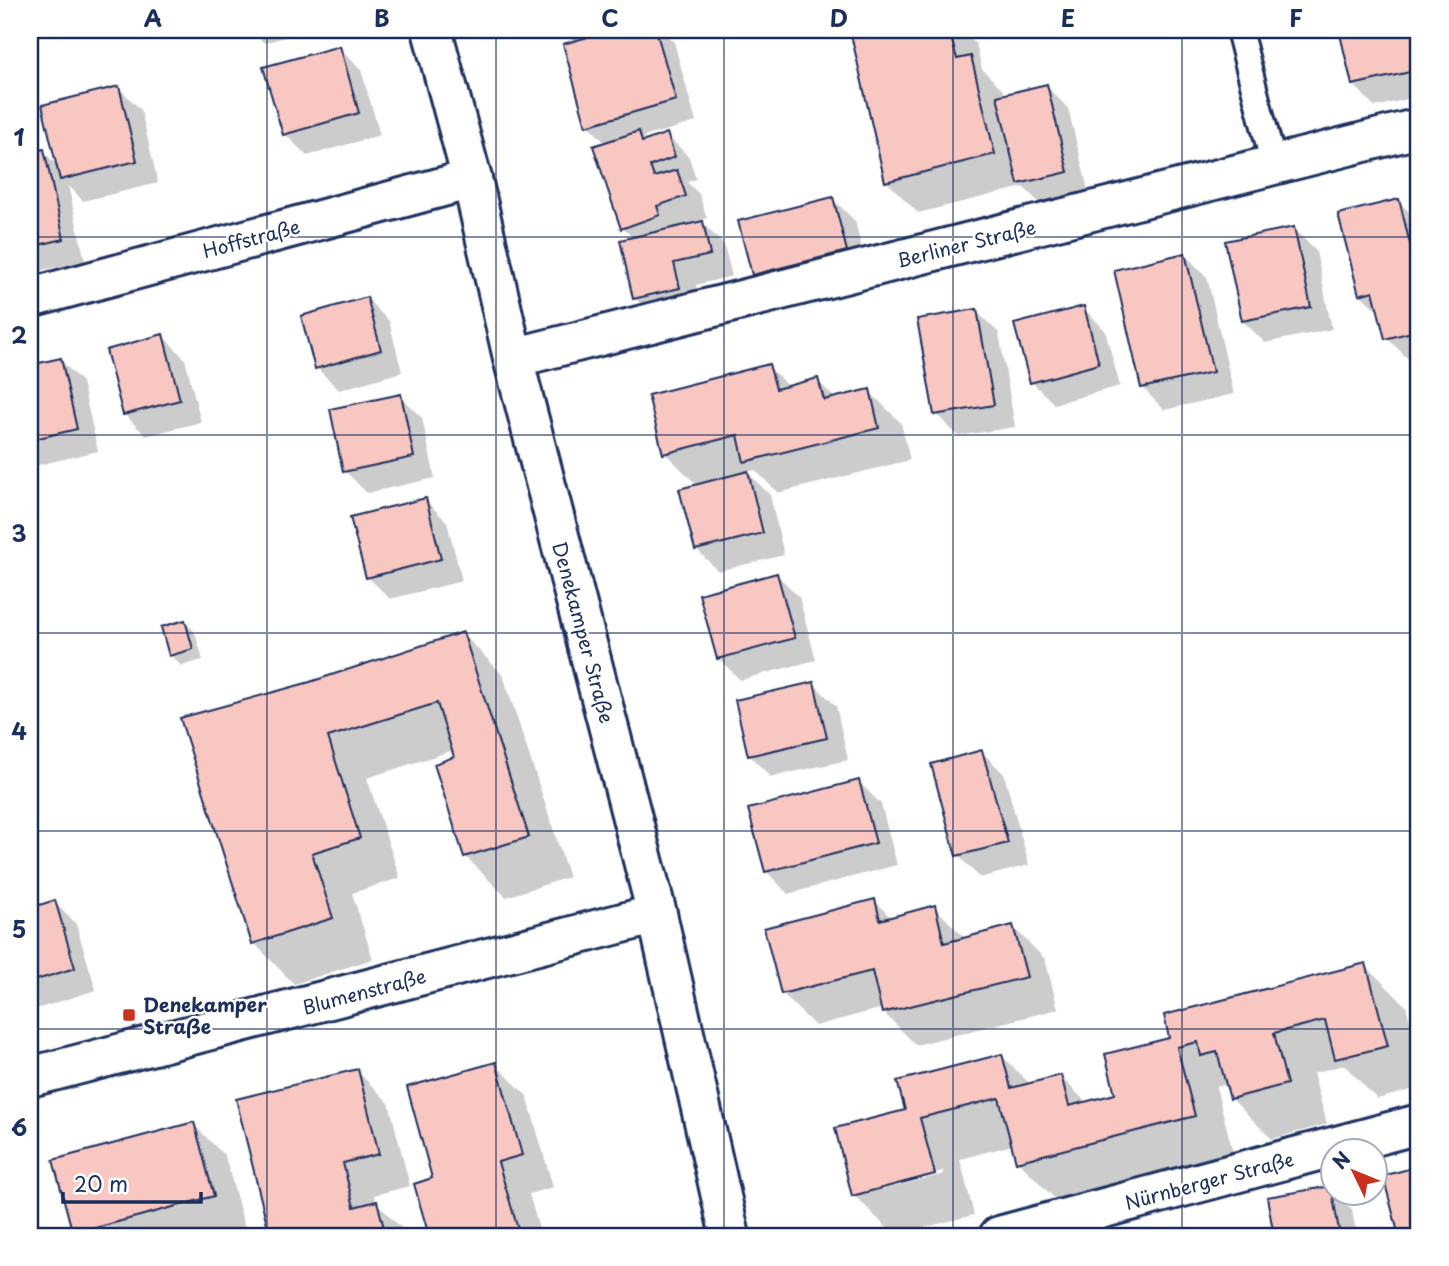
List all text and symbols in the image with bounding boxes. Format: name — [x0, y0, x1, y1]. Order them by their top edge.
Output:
text: A — [144, 0, 162, 35]
text: B — [374, 0, 390, 35]
text: C — [601, 0, 619, 35]
text: D — [830, 0, 848, 35]
text: E — [1061, 0, 1075, 35]
text: F — [1289, 0, 1303, 35]
text: 1 — [14, 119, 25, 154]
street label: Hoffstraße — [199, 212, 303, 264]
street label: Berliner Straße — [894, 212, 1038, 274]
text: 2 — [11, 317, 27, 352]
text: 3 — [11, 515, 27, 550]
street label: Denekamper Straße — [546, 538, 622, 726]
text: 4 — [11, 713, 27, 748]
text: 5 — [12, 911, 26, 946]
street label: Blumenstraße — [299, 961, 429, 1021]
place label: Denekamper Straße — [143, 990, 267, 1040]
marker: Denekamper Straße — [121, 1007, 137, 1023]
text: 6 — [11, 1109, 27, 1144]
north arrow — [1320, 1136, 1390, 1206]
street label: Nürnberger Straße — [1122, 1144, 1296, 1216]
text: N — [1325, 1145, 1356, 1175]
scale bar — [63, 1161, 201, 1205]
text: 20 m — [74, 1167, 128, 1199]

